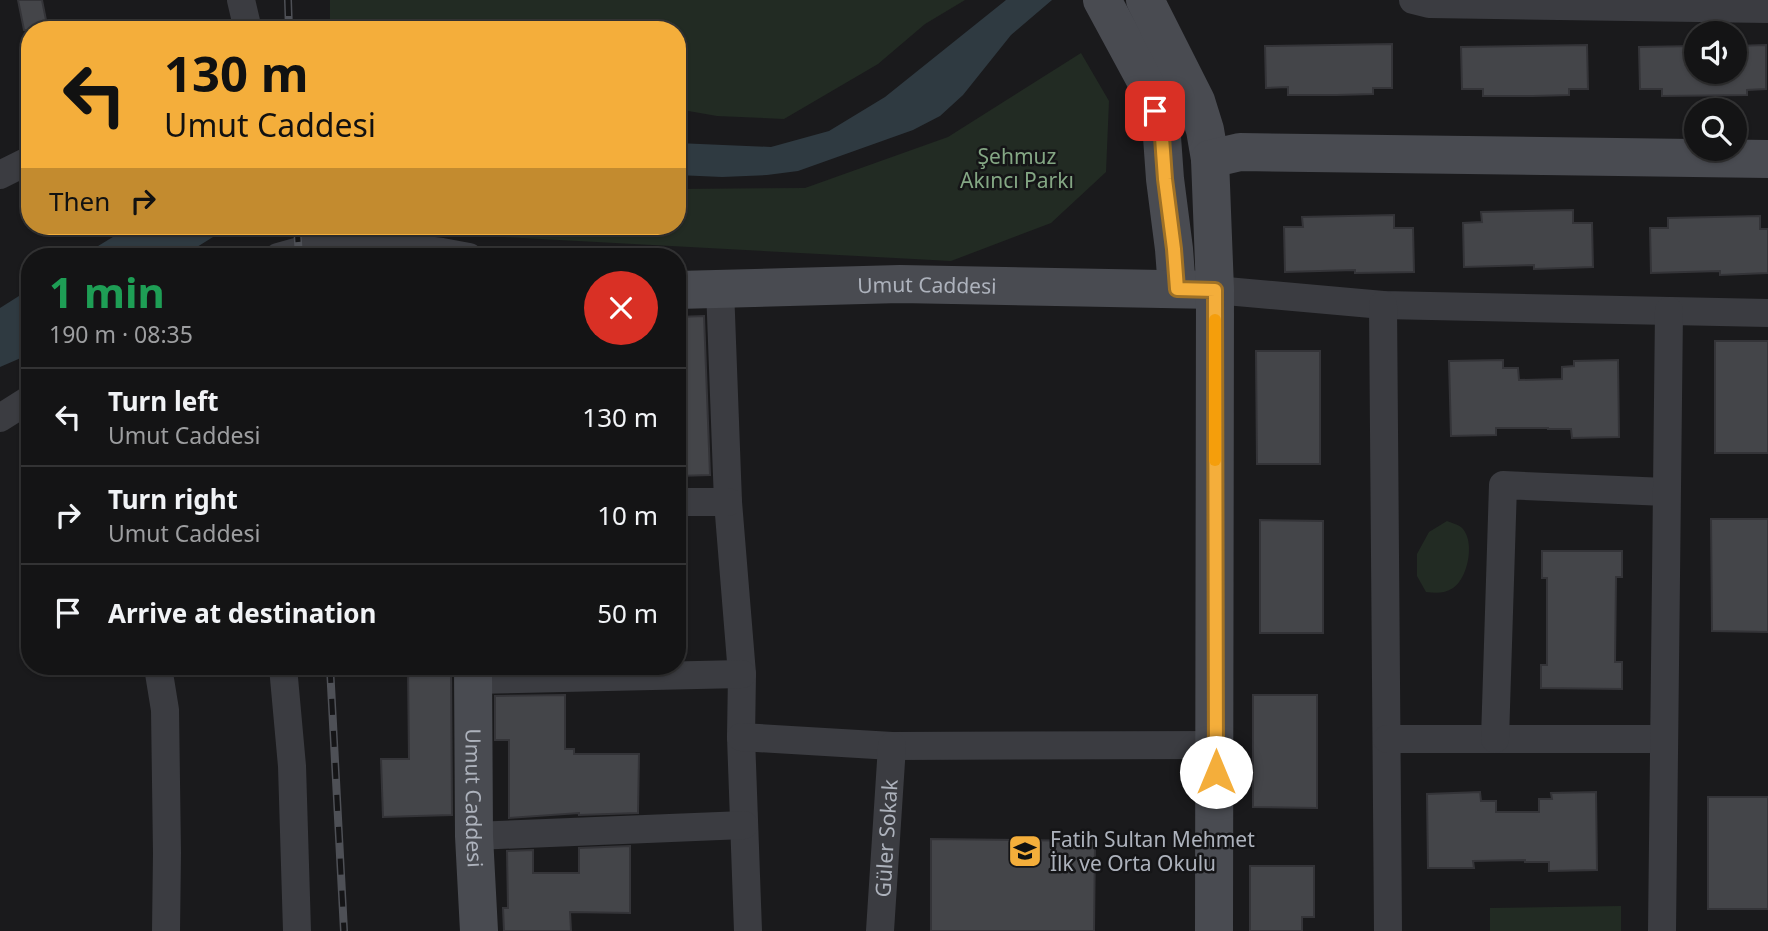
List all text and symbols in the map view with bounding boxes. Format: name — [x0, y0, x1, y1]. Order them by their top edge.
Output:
map controls — [1684, 21, 1747, 161]
button: sound — [1684, 21, 1747, 84]
text: 130 m — [164, 40, 309, 106]
icon: left — [49, 49, 140, 140]
pin — [1125, 81, 1185, 141]
icon: arrive — [1136, 92, 1174, 130]
button: search — [1684, 98, 1747, 161]
text: Umut Caddesi — [164, 103, 376, 146]
park label: Şehmuz Akıncı Parkı — [960, 142, 1074, 194]
icon: right — [124, 182, 162, 220]
text: Then — [49, 183, 110, 219]
text: 1 min — [49, 263, 165, 320]
street label: Umut Caddesi — [857, 270, 997, 300]
button: close — [584, 271, 658, 345]
text: 190 m · 08:35 — [49, 318, 193, 350]
text: Turn left — [108, 383, 219, 419]
icon: left — [49, 398, 87, 436]
text: 130 m — [582, 399, 658, 435]
text: Umut Caddesi — [108, 419, 260, 451]
text: Turn right — [108, 481, 238, 517]
icon: right — [49, 496, 87, 534]
text: 10 m — [597, 497, 658, 533]
text: Umut Caddesi — [108, 517, 260, 549]
icon: arrive — [49, 594, 87, 632]
text: Arrive at destination — [108, 595, 377, 631]
text: 50 m — [597, 595, 658, 631]
street label: Umut Caddesi — [459, 728, 490, 868]
position arrow — [1179, 735, 1253, 809]
street label: Güler Sokak — [868, 778, 904, 898]
place label: Fatih Sultan Mehmet İlk ve Orta Okulu — [1050, 825, 1255, 877]
school or university icon: Fatih Sultan Mehmet İlk ve Orta Okulu — [1006, 832, 1044, 870]

